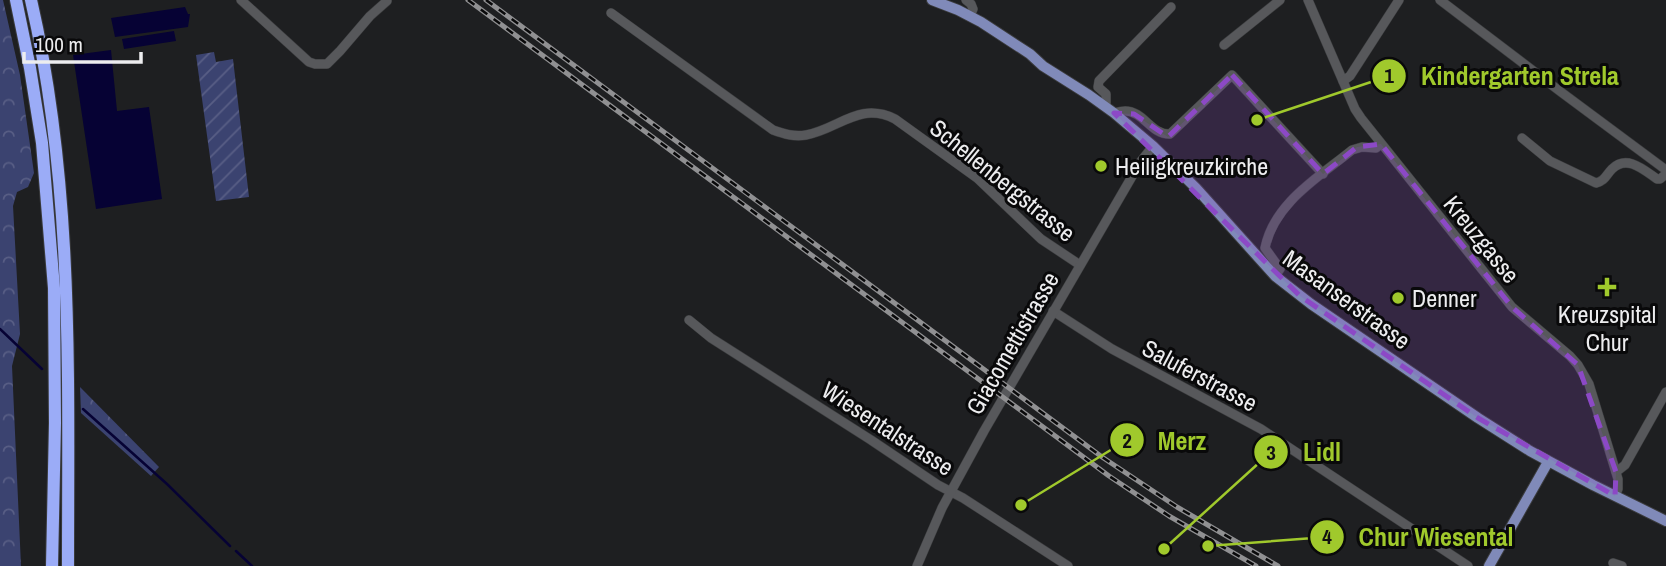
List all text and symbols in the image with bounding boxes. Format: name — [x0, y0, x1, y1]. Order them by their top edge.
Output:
scale bar — [24, 21, 142, 65]
text: 100 m — [35, 30, 83, 59]
callout: Kindergarten Strela — [1372, 52, 1633, 99]
text: Kindergarten Strela — [1421, 58, 1619, 93]
text: 1 — [1384, 61, 1394, 90]
street label: Schellenbergstrasse — [924, 111, 1082, 249]
place label: Heiligkreuzkirche — [1115, 150, 1268, 182]
marker: Heiligkreuzkirche — [1093, 158, 1109, 174]
street label: Kreuzgasse — [1437, 189, 1527, 289]
street label: Masanserstrasse — [1277, 242, 1417, 356]
street label: Giacomettistrasse — [958, 266, 1066, 420]
marker: Kreuzspital Chur — [1597, 277, 1617, 297]
place label: Denner — [1412, 282, 1477, 314]
marker: Denner — [1390, 290, 1406, 306]
place label: Kreuzspital Chur — [1558, 298, 1656, 358]
street label: Saluferstrasse — [1137, 331, 1263, 419]
street label: Wiesentalstrasse — [816, 373, 960, 483]
callout: Merz — [1109, 417, 1221, 464]
text: Merz — [1158, 423, 1207, 458]
text: 2 — [1122, 426, 1132, 455]
callout: Lidl — [1254, 429, 1355, 476]
text: Lidl — [1303, 434, 1341, 469]
text: 3 — [1266, 438, 1276, 467]
callout: Chur Wiesental — [1310, 513, 1528, 560]
text: Chur Wiesental — [1358, 519, 1514, 554]
text: 4 — [1322, 522, 1332, 551]

